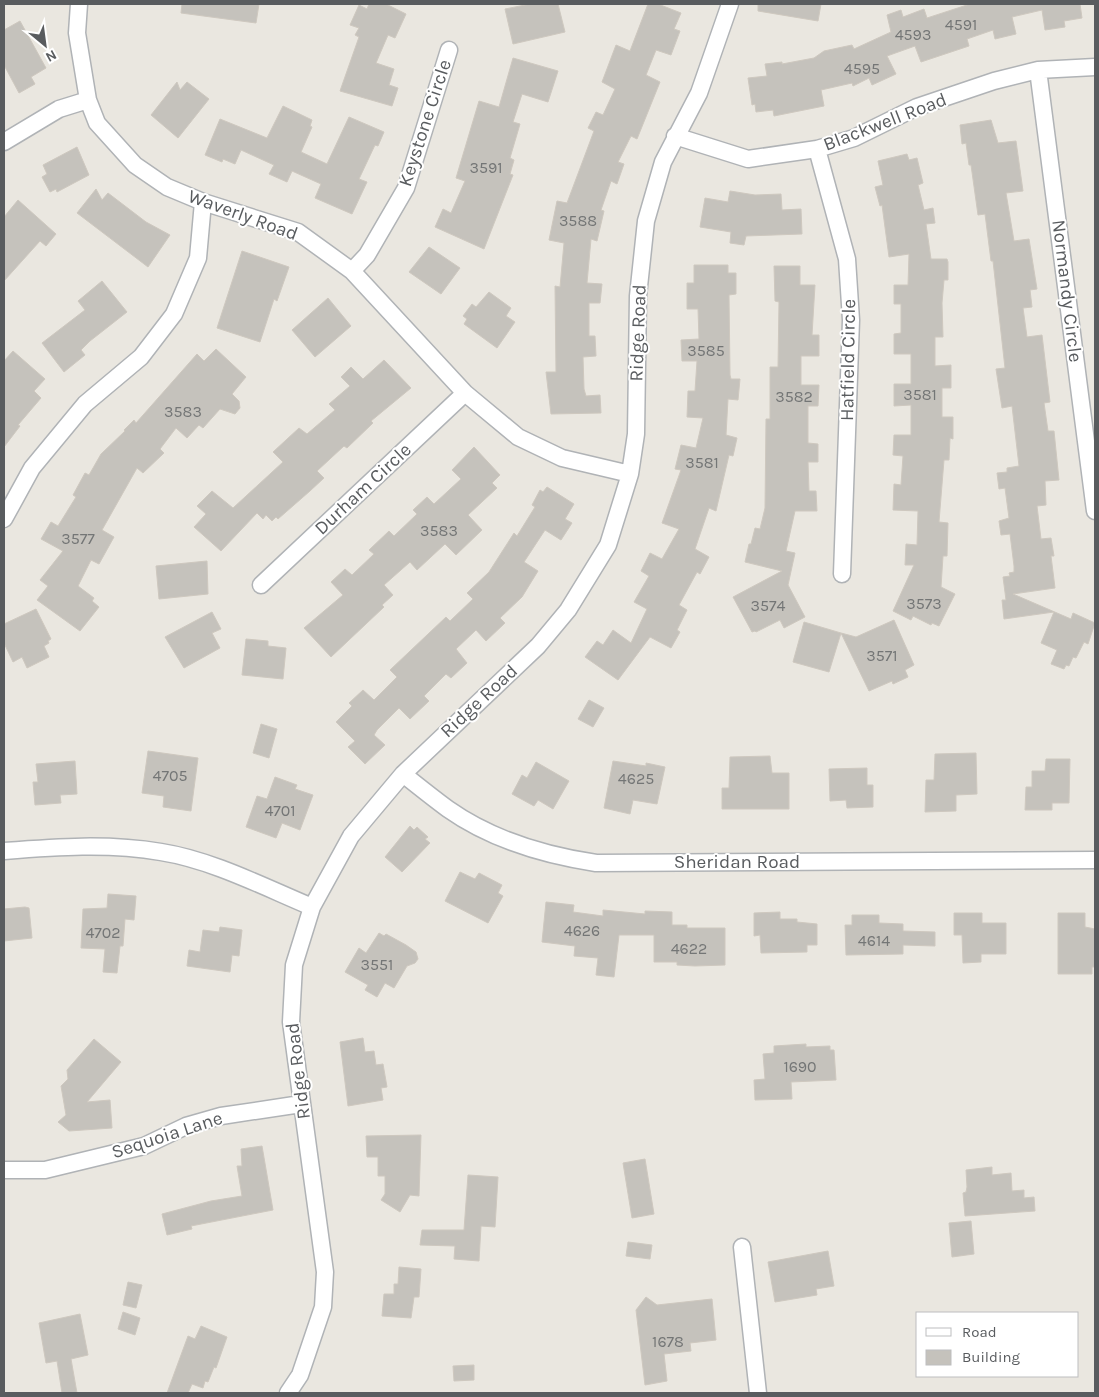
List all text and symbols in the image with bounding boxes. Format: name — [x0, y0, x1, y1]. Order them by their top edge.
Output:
house number: 4591 — [945, 15, 977, 34]
north arrow — [20, 20, 70, 70]
house number: 4593 — [895, 25, 931, 44]
text: N — [43, 46, 60, 66]
street label: Keystone Circle — [394, 57, 456, 189]
house number: 4595 — [844, 59, 880, 78]
street label: Blackwell Road — [820, 88, 950, 156]
house number: 3591 — [469, 158, 503, 177]
street label: Waverly Road — [185, 185, 301, 245]
house number: 3588 — [559, 211, 597, 230]
street label: Normandy Circle — [1047, 218, 1087, 364]
street label: Ridge Road — [625, 284, 651, 382]
street label: Hatfield Circle — [836, 299, 860, 421]
house number: 3585 — [687, 341, 725, 360]
house number: 3581 — [903, 385, 937, 404]
house number: 3582 — [775, 387, 813, 406]
house number: 3583 — [164, 402, 202, 421]
street label: Durham Circle — [310, 439, 416, 539]
house number: 3581 — [685, 453, 719, 472]
house number: 3583 — [420, 521, 458, 540]
house number: 3577 — [61, 529, 95, 548]
house number: 3573 — [906, 594, 942, 613]
house number: 3574 — [751, 596, 786, 615]
house number: 3571 — [866, 646, 898, 665]
street label: Ridge Road — [436, 660, 522, 742]
house number: 4705 — [153, 766, 187, 785]
house number: 4625 — [618, 769, 654, 788]
house number: 4701 — [264, 801, 296, 820]
street label: Sheridan Road — [674, 851, 800, 873]
house number: 4626 — [564, 921, 600, 940]
house number: 4702 — [85, 923, 121, 942]
house number: 4614 — [858, 931, 890, 950]
house number: 4622 — [671, 939, 707, 958]
house number: 3551 — [361, 955, 393, 974]
street label: Ridge Road — [281, 1021, 315, 1121]
house number: 1690 — [783, 1057, 817, 1076]
street label: Sequoia Lane — [109, 1107, 225, 1163]
legend — [916, 1312, 1079, 1377]
text: Road — [962, 1323, 997, 1341]
house number: 1678 — [652, 1332, 684, 1351]
text: Building — [962, 1348, 1020, 1366]

